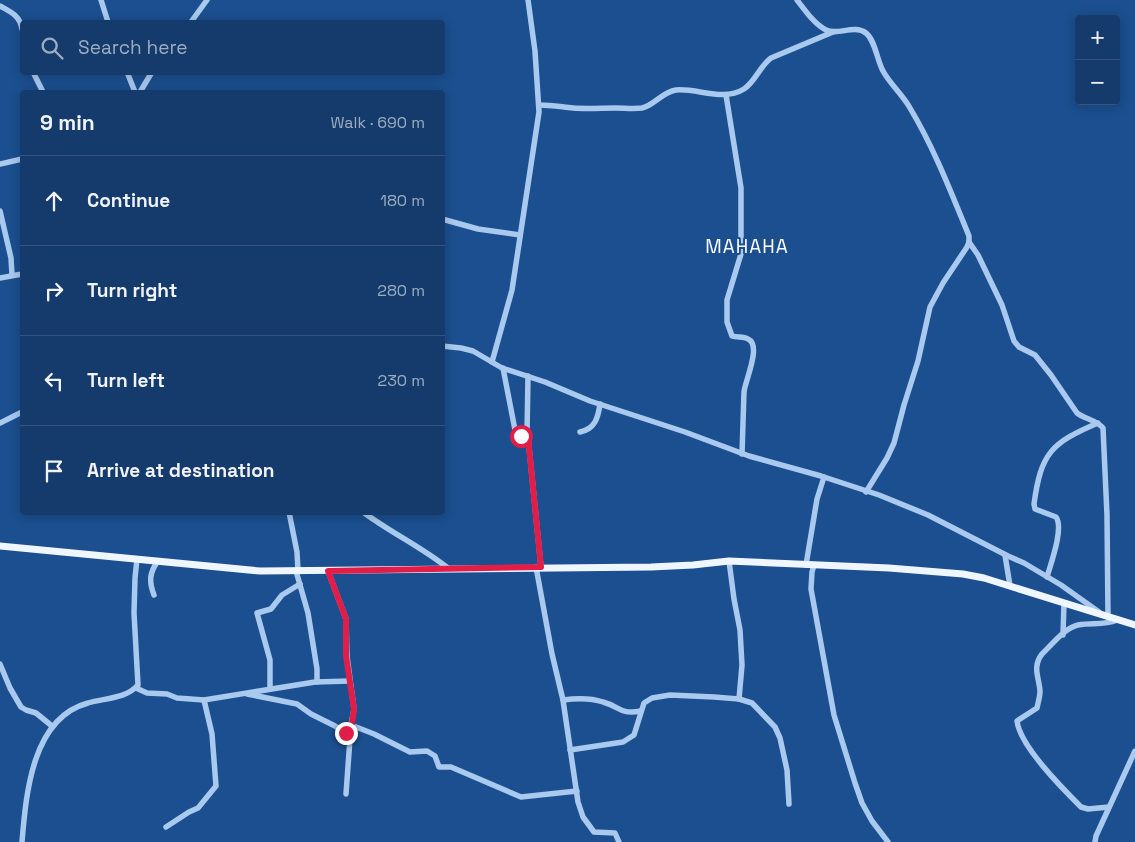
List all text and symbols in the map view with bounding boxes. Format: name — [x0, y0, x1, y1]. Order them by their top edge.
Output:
map controls — [1075, 15, 1120, 105]
button: + — [1075, 15, 1120, 60]
search box — [20, 20, 445, 75]
icon: search — [38, 34, 66, 62]
text: Search here — [78, 35, 188, 60]
button: − — [1075, 60, 1120, 105]
text: 9 min — [40, 109, 95, 136]
text: Walk · 690 m — [331, 112, 425, 133]
icon: ahead — [40, 187, 68, 215]
text: Continue — [87, 188, 170, 213]
text: 180 m — [380, 190, 425, 211]
district label: MAHAHA — [705, 234, 789, 259]
icon: right — [40, 277, 68, 305]
text: Turn right — [87, 278, 177, 303]
text: 280 m — [377, 280, 425, 301]
icon: left — [40, 367, 68, 395]
text: Turn left — [87, 368, 165, 393]
text: 230 m — [378, 370, 425, 391]
route start — [510, 425, 533, 448]
icon: arrive — [40, 457, 68, 485]
text: Arrive at destination — [87, 458, 275, 483]
route end — [335, 722, 358, 745]

